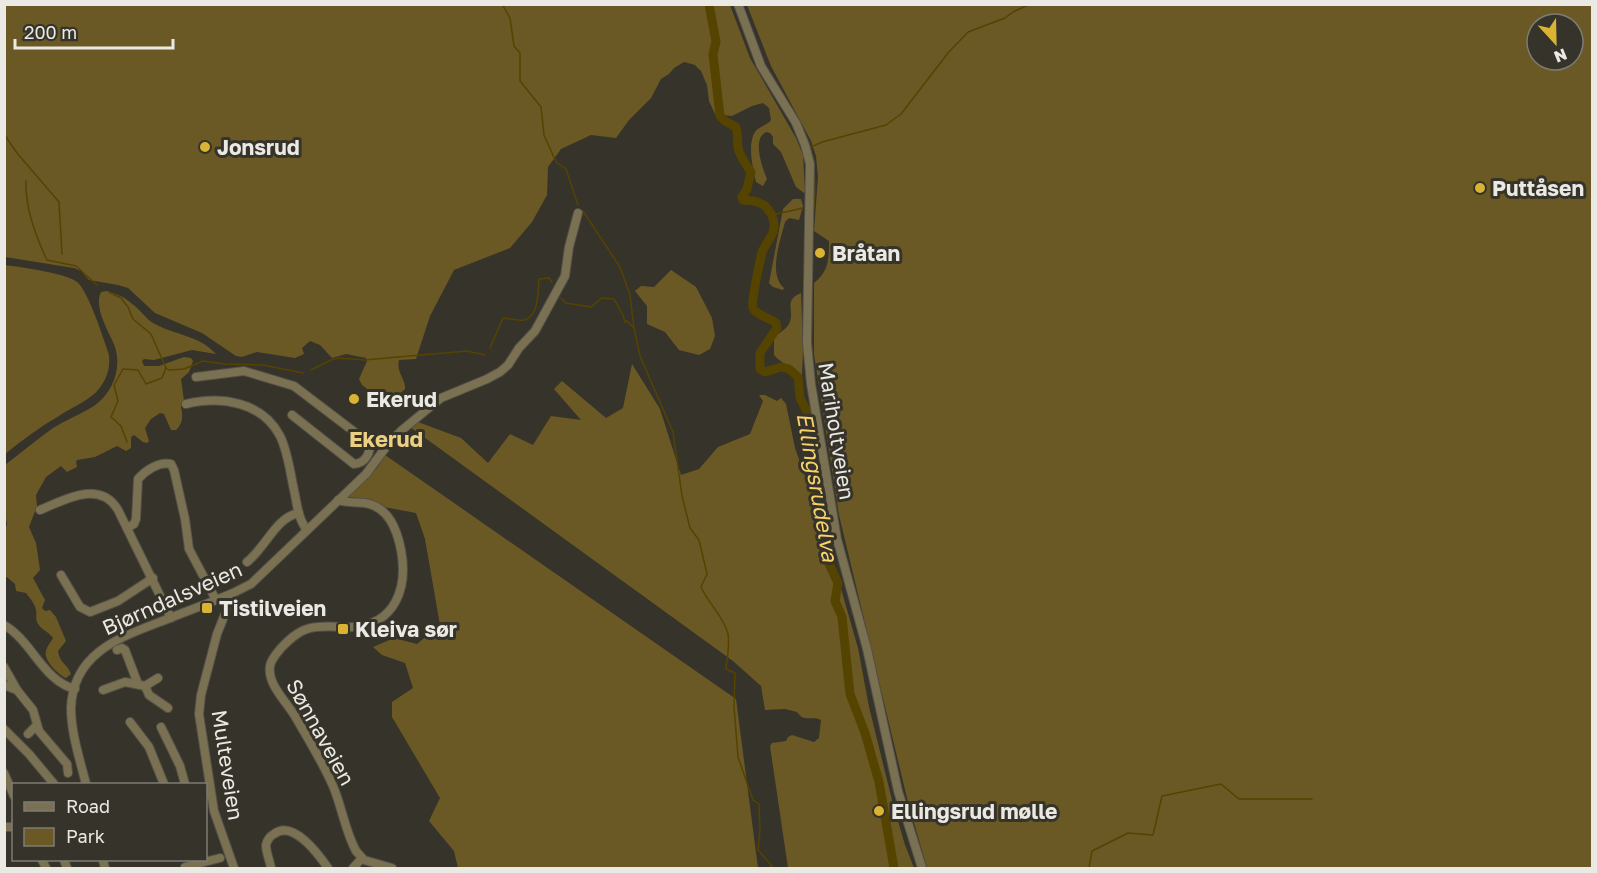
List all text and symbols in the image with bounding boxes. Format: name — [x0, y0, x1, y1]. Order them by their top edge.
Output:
scale bar — [15, 12, 172, 50]
north arrow — [1525, 12, 1585, 72]
text: 200 m — [24, 21, 77, 43]
text: N — [1551, 44, 1570, 67]
place label: Jonsrud — [217, 134, 300, 160]
marker: Jonsrud — [198, 140, 212, 154]
place label: Puttåsen — [1492, 175, 1584, 201]
marker: Puttåsen — [1473, 181, 1487, 195]
place label: Bråtan — [832, 240, 900, 266]
marker: Bråtan — [813, 246, 827, 260]
street label: Mariholtveien — [813, 361, 861, 501]
place label: Ekerud — [366, 386, 437, 412]
marker: Ekerud — [347, 392, 361, 406]
water label: Ellingsrudelva — [792, 410, 845, 565]
district label: Ekerud — [349, 425, 423, 452]
street label: Bjørndalsveien — [98, 556, 246, 640]
place label: Tistilveien — [219, 595, 326, 621]
marker: Tistilveien — [200, 601, 214, 615]
place label: Kleiva sør — [355, 616, 457, 642]
marker: Kleiva sør — [336, 622, 350, 636]
street label: Sønnaveien — [281, 674, 361, 790]
street label: Multeveien — [206, 708, 250, 822]
legend — [12, 783, 207, 861]
text: Road — [66, 795, 110, 817]
place label: Ellingsrud mølle — [891, 798, 1058, 824]
marker: Ellingsrud mølle — [872, 804, 886, 818]
text: Park — [66, 825, 105, 847]

